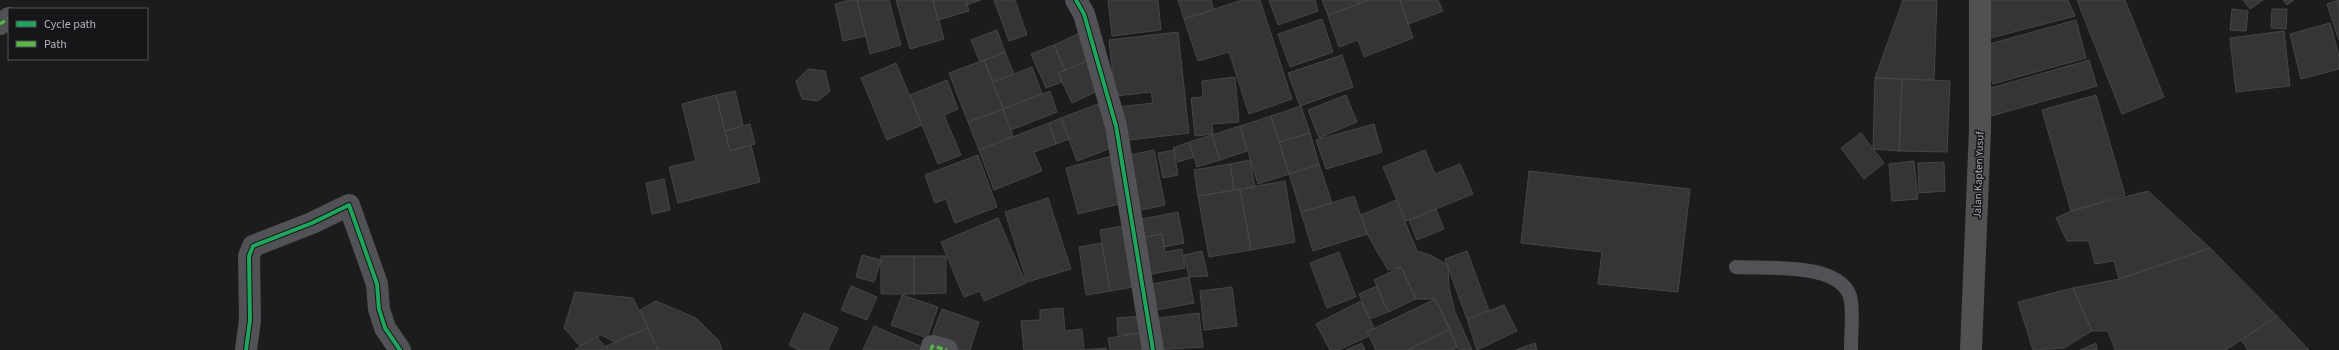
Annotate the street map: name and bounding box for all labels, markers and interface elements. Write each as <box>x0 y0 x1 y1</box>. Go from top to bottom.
legend <box>8 8 148 60</box>
text: Cycle path <box>44 16 96 33</box>
text: Path <box>44 36 67 53</box>
street label: Jalan Kapten Yusuf <box>1969 130 1988 219</box>

